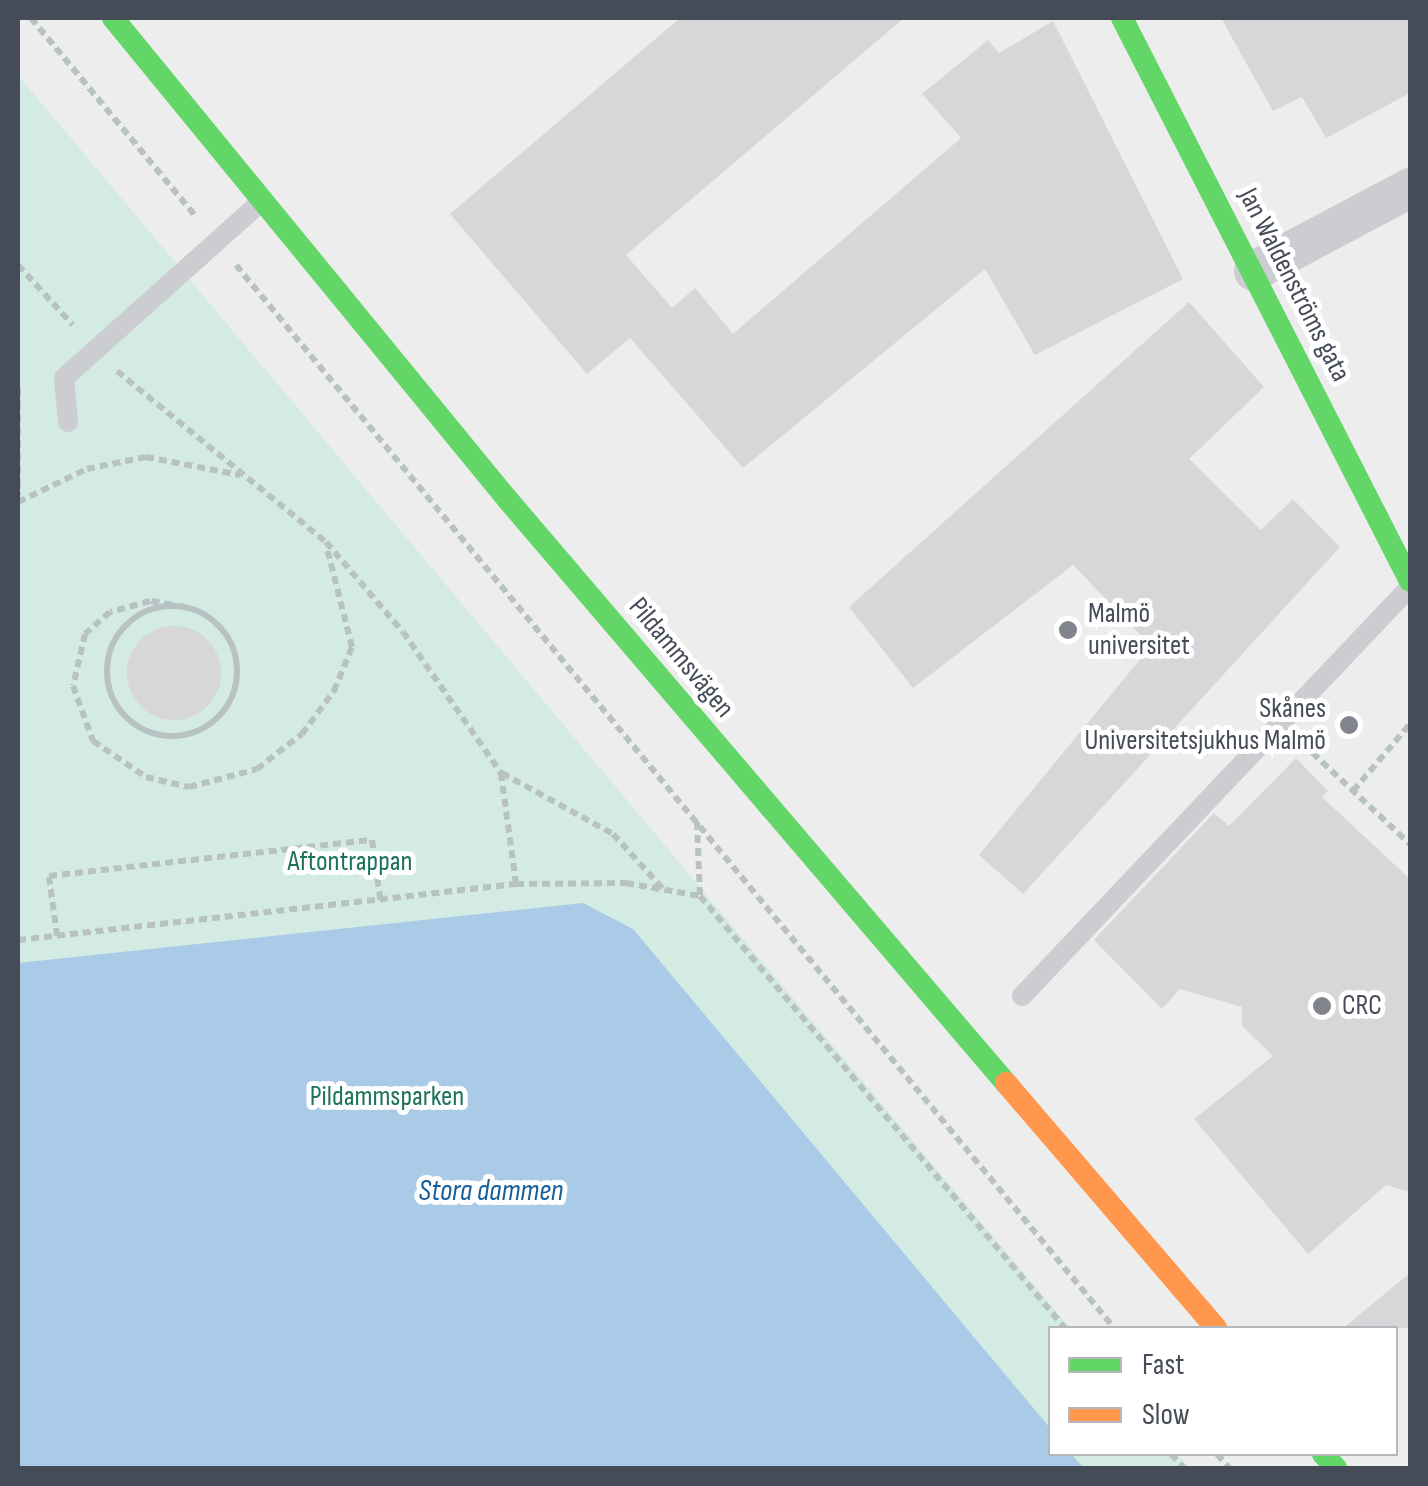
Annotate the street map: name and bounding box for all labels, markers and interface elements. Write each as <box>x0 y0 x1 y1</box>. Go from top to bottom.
street label: Jan Waldenströms gata <box>1231 183 1357 387</box>
street label: Pildammsvägen <box>621 591 741 725</box>
place label: Malmö universitet <box>1088 597 1190 663</box>
marker: Malmö universitet <box>1057 619 1079 641</box>
place label: Skånes Universitetsjukhus Malmö <box>1085 692 1326 758</box>
marker: Skånes Universitetsjukhus Malmö <box>1336 712 1362 738</box>
park label: Aftontrappan <box>287 845 413 879</box>
place label: CRC <box>1342 989 1382 1023</box>
marker: CRC <box>1311 995 1333 1017</box>
park label: Pildammsparken <box>310 1080 464 1114</box>
water label: Stora dammen <box>419 1173 563 1209</box>
legend <box>1048 1326 1398 1456</box>
text: Fast <box>1142 1347 1184 1383</box>
text: Slow <box>1142 1397 1190 1433</box>

